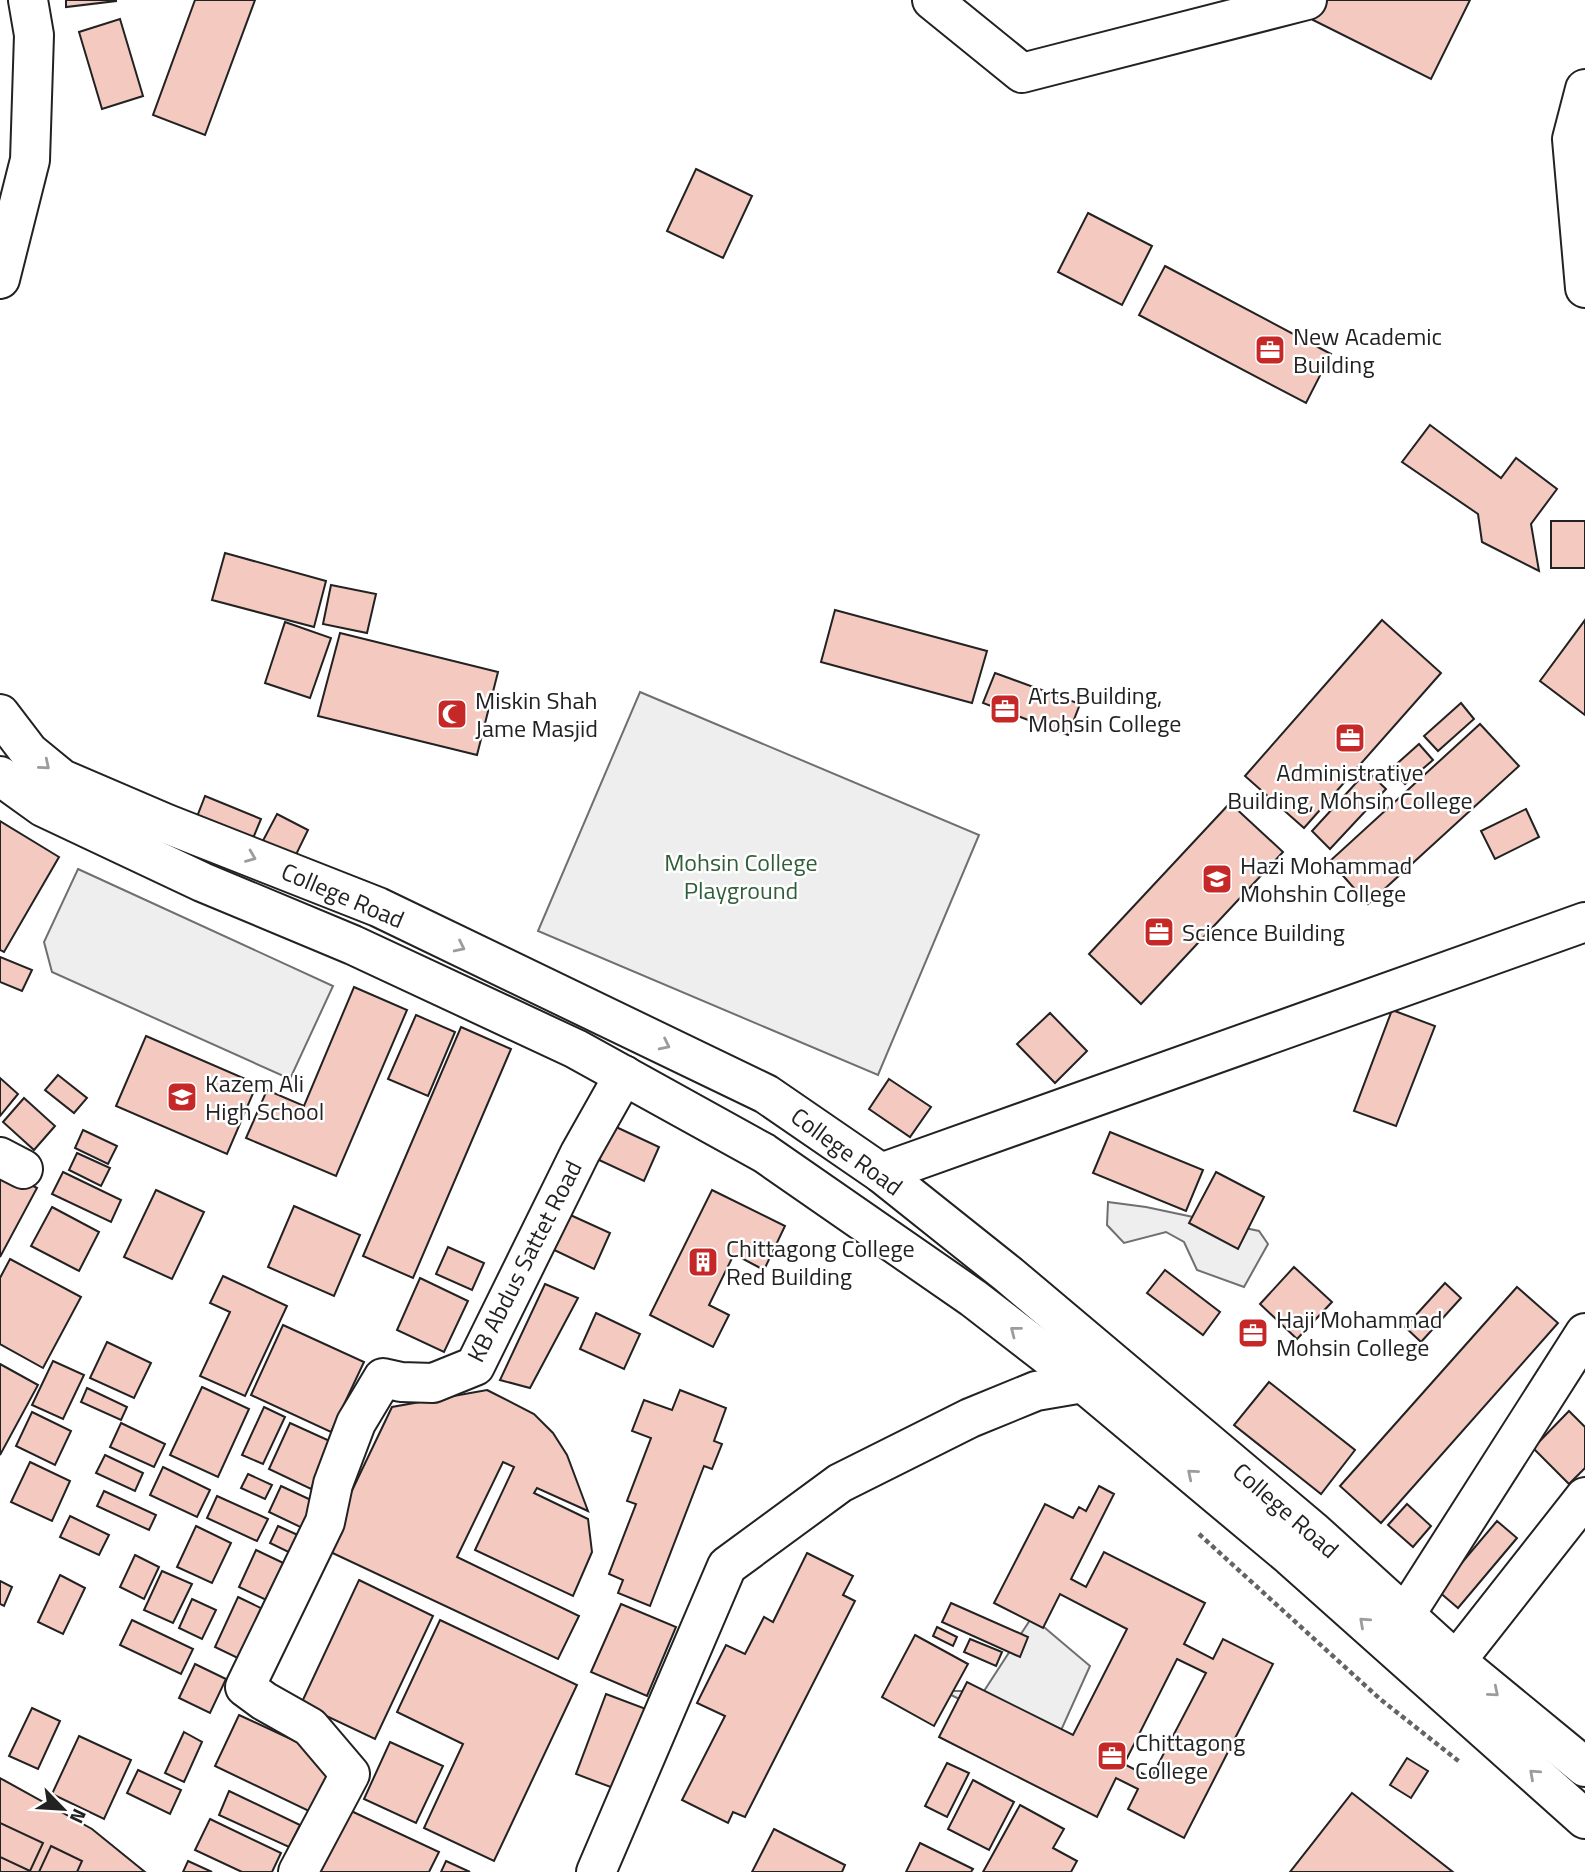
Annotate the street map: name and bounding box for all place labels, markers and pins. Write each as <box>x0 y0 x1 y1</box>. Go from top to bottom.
place label: New Academic Building <box>1293 318 1442 382</box>
office icon: New Academic Building <box>1253 333 1287 367</box>
place label: Arts Building, Mohsin College <box>1028 677 1181 741</box>
place label: Miskin Shah Jame Masjid <box>475 682 598 746</box>
office icon: Arts Building, Mohsin College <box>988 692 1022 726</box>
mosque icon: Miskin Shah Jame Masjid <box>435 697 469 731</box>
office icon: Administrative Building, Mohsin College <box>1333 721 1367 755</box>
place label: Administrative Building, Mohsin College <box>1227 754 1473 818</box>
place label: Hazi Mohammad Mohshin College <box>1240 847 1412 911</box>
school or university icon: Hazi Mohammad Mohshin College <box>1200 862 1234 896</box>
place label: Science Building <box>1182 914 1345 950</box>
office icon: Science Building <box>1142 915 1176 949</box>
place label: Kazem Ali High School <box>205 1065 324 1129</box>
school or university icon: Kazem Ali High School <box>165 1080 199 1114</box>
place label: Chittagong College Red Building <box>726 1230 915 1294</box>
building icon: Chittagong College Red Building <box>686 1245 720 1279</box>
place label: Haji Mohammad Mohsin College <box>1276 1301 1443 1365</box>
office icon: Haji Mohammad Mohsin College <box>1236 1316 1270 1350</box>
place label: Chittagong College <box>1135 1724 1245 1788</box>
office icon: Chittagong College <box>1095 1739 1129 1773</box>

